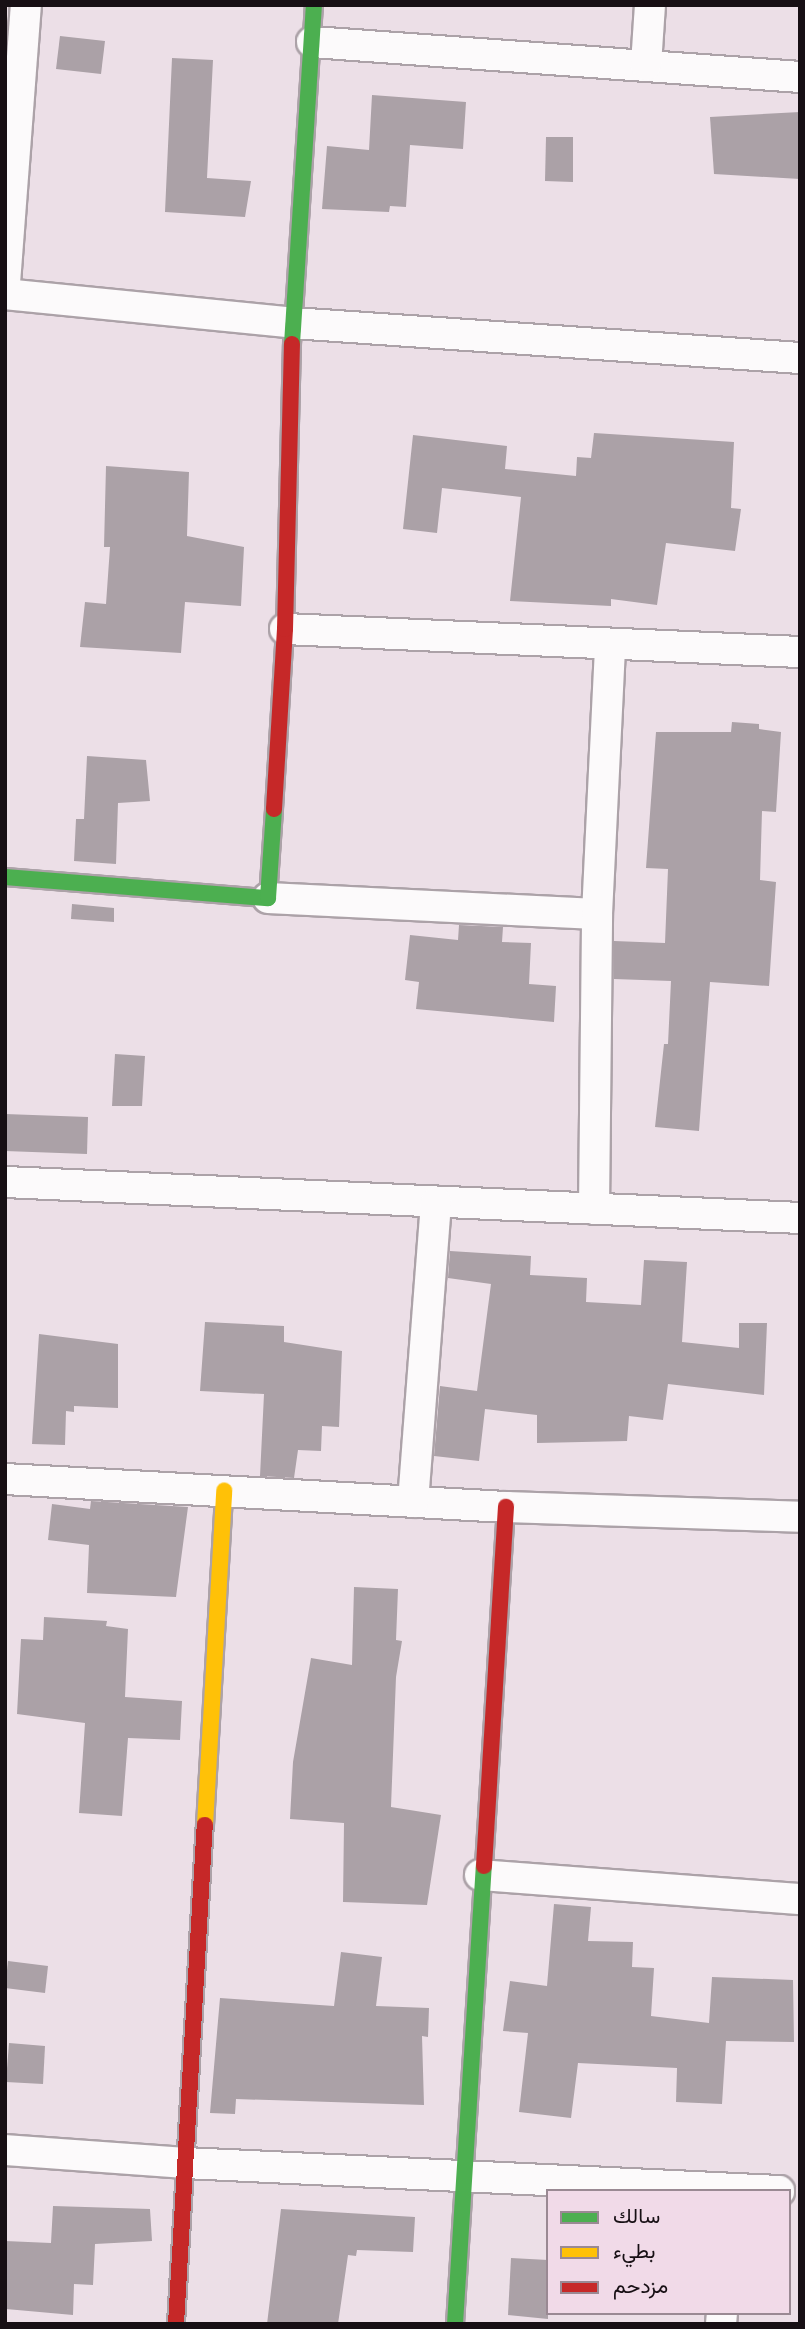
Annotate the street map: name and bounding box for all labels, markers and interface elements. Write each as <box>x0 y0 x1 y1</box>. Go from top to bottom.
legend <box>546 2189 791 2315</box>
text: سالك <box>613 2203 660 2228</box>
text: بطيء <box>613 2238 656 2263</box>
text: مزدحم <box>613 2273 668 2298</box>

